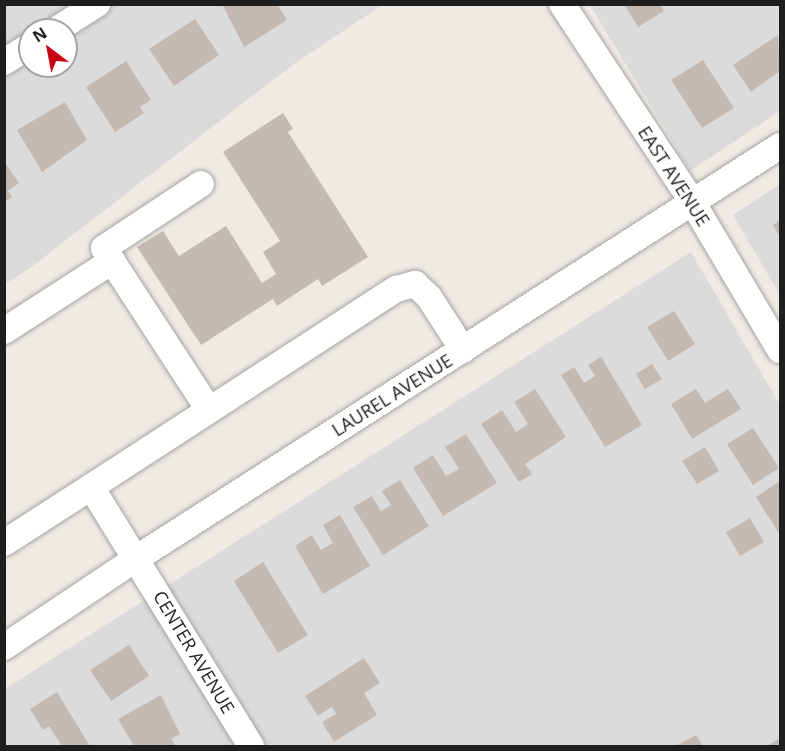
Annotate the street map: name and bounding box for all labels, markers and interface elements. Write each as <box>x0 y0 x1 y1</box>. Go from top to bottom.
north arrow <box>18 18 78 78</box>
text: N <box>28 22 51 47</box>
street label: EAST AVENUE <box>634 122 714 230</box>
street label: LAUREL AVENUE <box>328 349 456 441</box>
street label: CENTER AVENUE <box>149 587 239 717</box>

